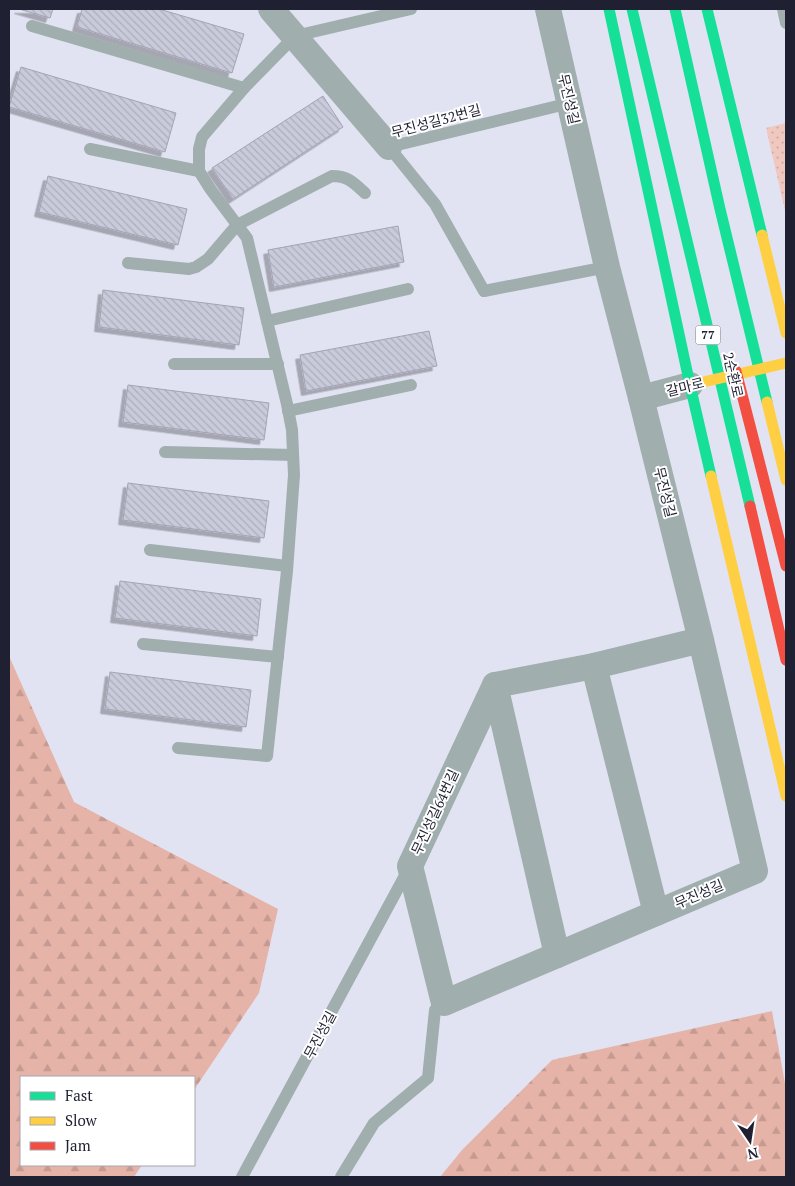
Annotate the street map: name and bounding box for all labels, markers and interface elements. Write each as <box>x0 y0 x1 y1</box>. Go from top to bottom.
street label: 무진성길 <box>554 72 585 126</box>
street label: 무진성길32번길 <box>389 99 483 142</box>
road number: 77 <box>696 326 720 344</box>
street label: 2순환로 <box>719 350 748 400</box>
street label: 갈마로 <box>664 373 706 400</box>
street label: 무진성길 <box>650 465 681 519</box>
street label: 무진성길64번길 <box>406 766 463 858</box>
street label: 무진성길 <box>671 875 726 912</box>
street label: 무진성길 <box>299 1008 340 1062</box>
legend <box>20 1076 195 1166</box>
text: Fast <box>65 1085 93 1105</box>
text: Slow <box>65 1110 98 1130</box>
north arrow <box>725 1116 775 1166</box>
text: Jam <box>65 1135 91 1155</box>
text: N <box>745 1144 760 1165</box>

